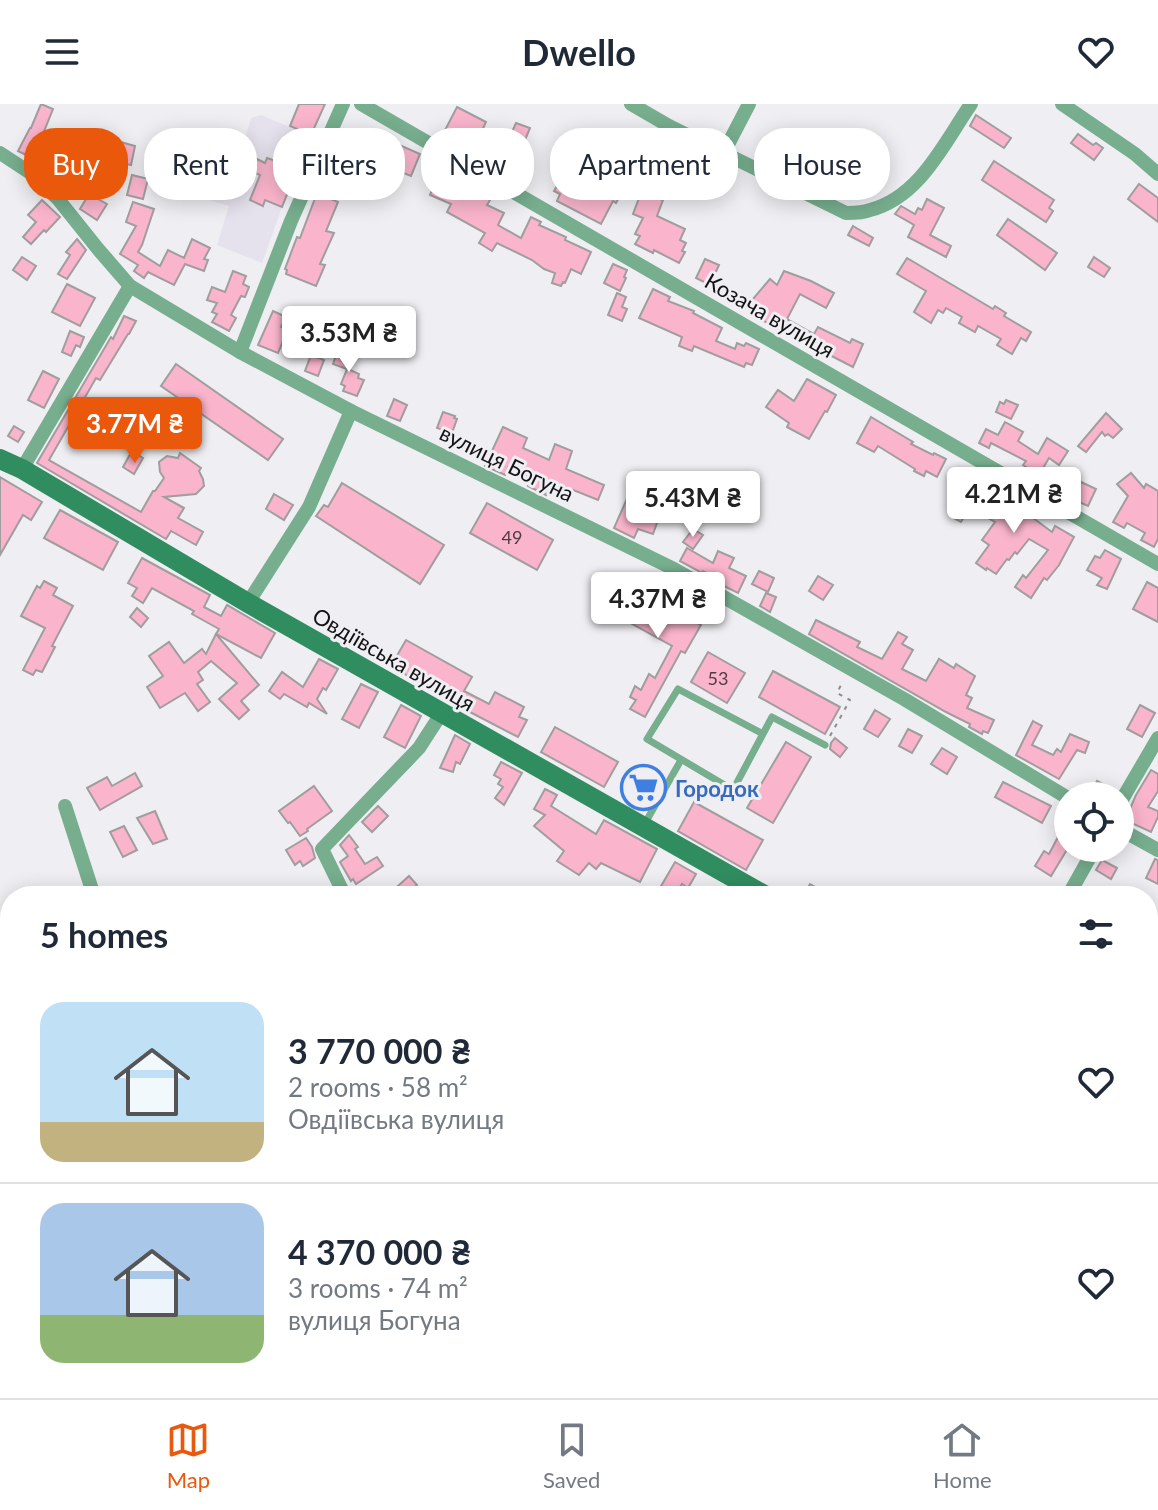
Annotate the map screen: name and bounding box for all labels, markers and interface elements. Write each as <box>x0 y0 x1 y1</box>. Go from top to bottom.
icon: menu <box>40 30 84 74</box>
text: Dwello <box>522 30 636 74</box>
icon: heart <box>1074 30 1118 74</box>
chip: Buy <box>24 128 128 200</box>
chip: Rent <box>144 128 257 200</box>
chip: Filters <box>273 128 405 200</box>
chip: New <box>421 128 534 200</box>
chip: Apartment <box>550 128 738 200</box>
chip: House <box>754 128 890 200</box>
street label: Козача вулиця <box>700 267 840 363</box>
pin: 3.53M ₴ <box>275 306 423 374</box>
text: 3.53M ₴ <box>300 316 398 348</box>
pin: 3.77M ₴ <box>61 397 209 465</box>
text: 3.77M ₴ <box>86 407 184 439</box>
street label: вулиця Богуна <box>435 419 579 507</box>
pin: 4.21M ₴ <box>940 467 1088 535</box>
pin: 5.43M ₴ <box>619 471 767 539</box>
text: 4.21M ₴ <box>965 477 1063 509</box>
text: 5.43M ₴ <box>644 481 742 513</box>
house number: 49 <box>502 526 522 548</box>
pin: 4.37M ₴ <box>584 572 732 640</box>
text: 4.37M ₴ <box>609 582 707 614</box>
street label: Овдіївська вулиця <box>308 602 480 716</box>
house number: 53 <box>708 667 728 689</box>
supermarket icon: Городок <box>620 764 668 812</box>
place label: Городок <box>675 775 759 802</box>
map controls <box>1054 782 1134 862</box>
button: locate <box>1054 782 1134 862</box>
icon: filters <box>1074 912 1118 956</box>
text: 5 homes <box>40 914 168 955</box>
text: 3 770 000 ₴ <box>288 1030 471 1071</box>
icon: home <box>104 1034 200 1130</box>
icon: heart <box>1074 1060 1118 1104</box>
text: 2 rooms · 58 m² <box>288 1071 468 1103</box>
text: Овдіївська вулиця <box>288 1103 504 1135</box>
text: 4 370 000 ₴ <box>288 1231 471 1272</box>
icon: home <box>104 1235 200 1331</box>
icon: heart <box>1074 1261 1118 1305</box>
text: 3 rooms · 74 m² <box>288 1272 468 1304</box>
text: вулиця Богуна <box>288 1304 461 1336</box>
tab: Map <box>166 1418 210 1493</box>
tab: Saved <box>543 1418 600 1493</box>
tab: Home <box>933 1418 992 1493</box>

